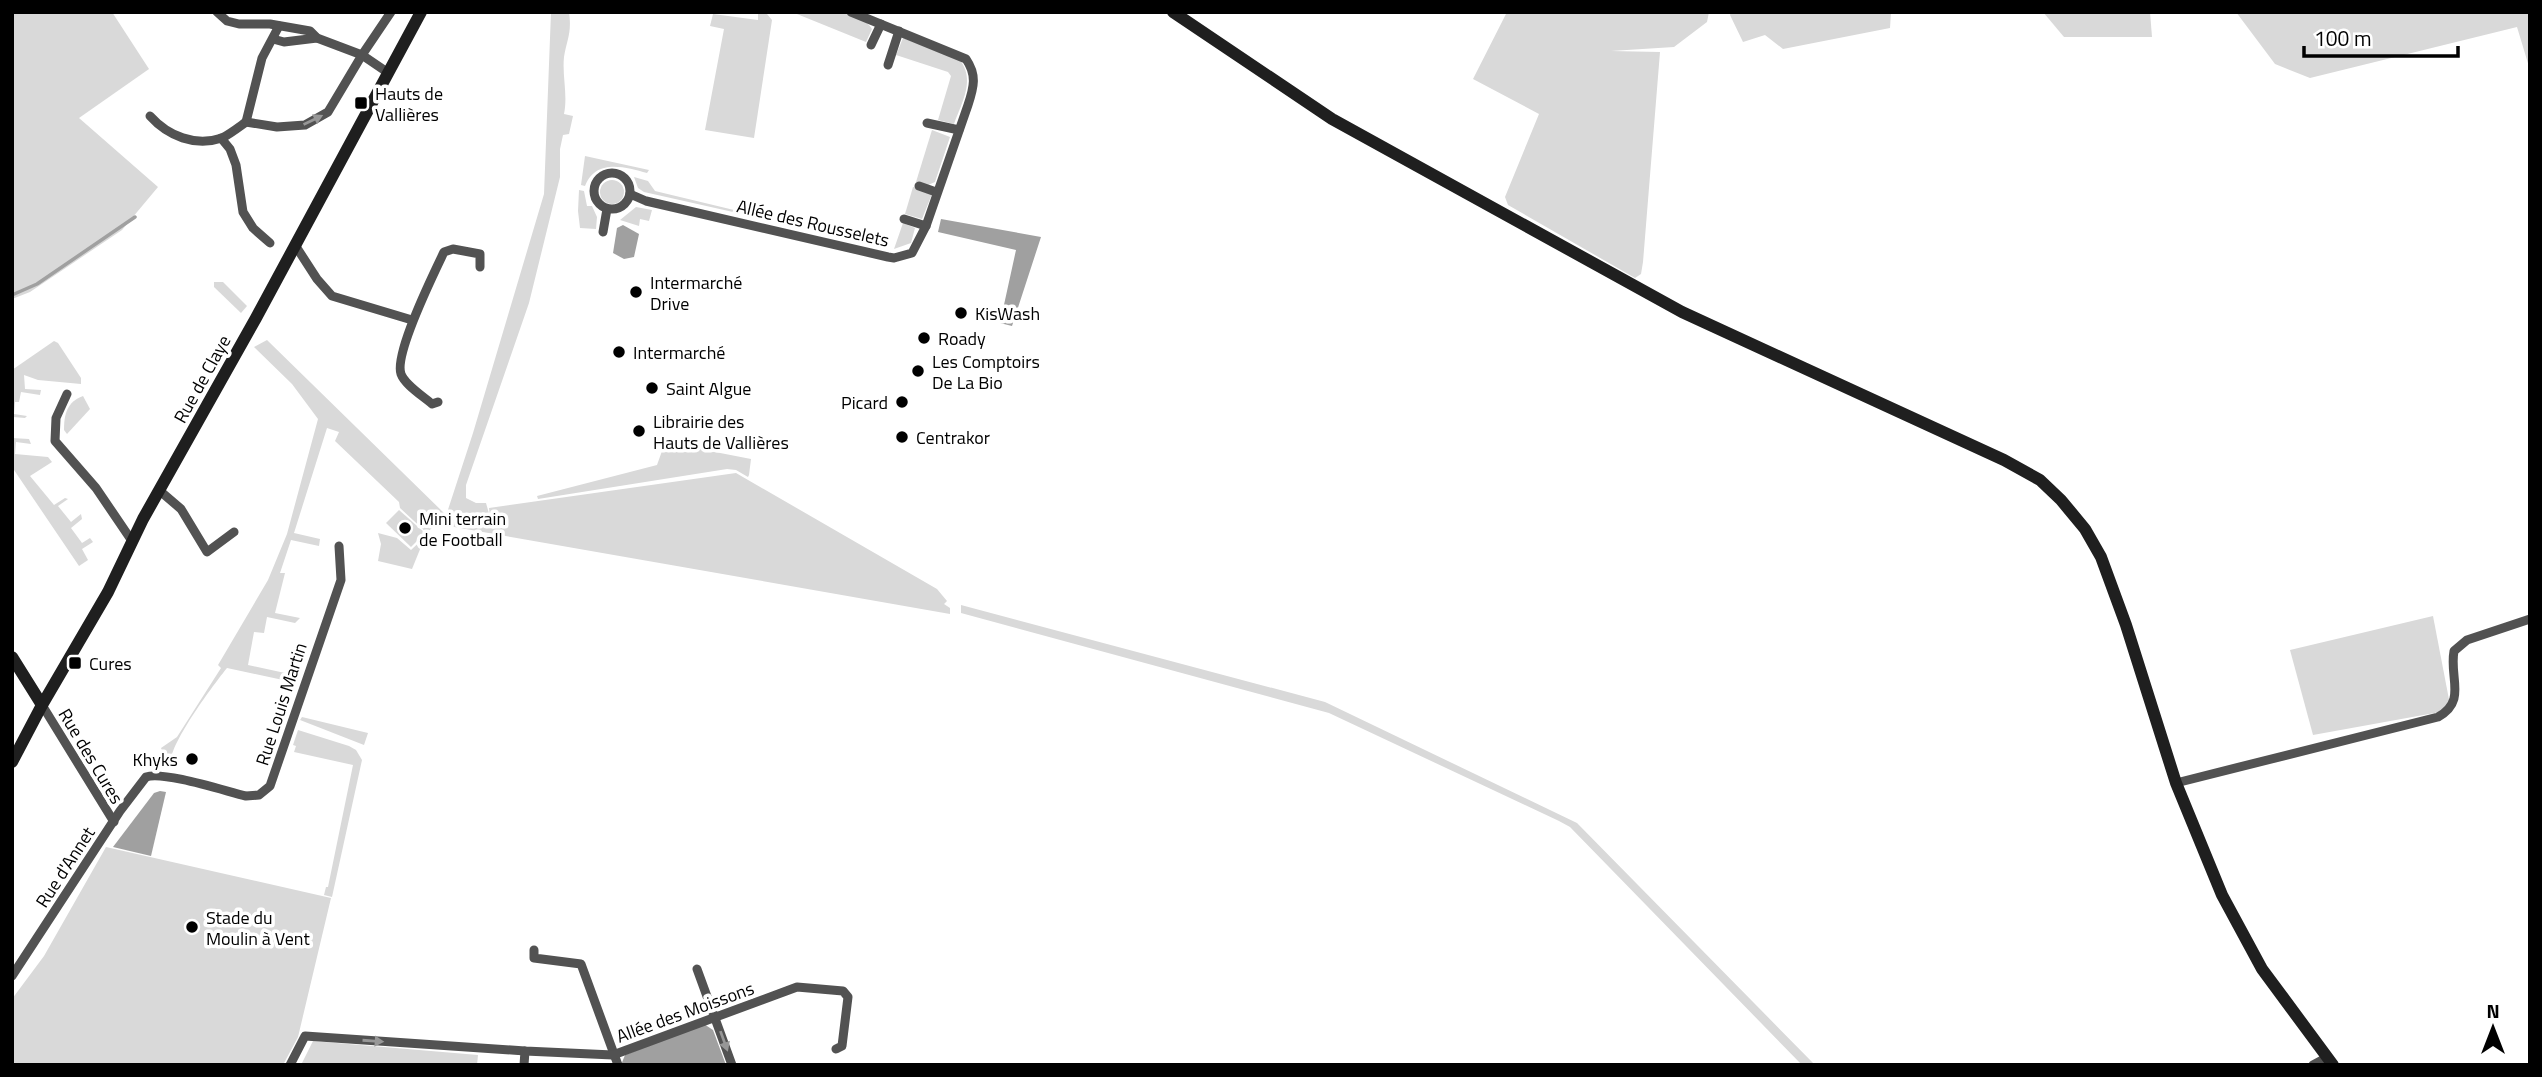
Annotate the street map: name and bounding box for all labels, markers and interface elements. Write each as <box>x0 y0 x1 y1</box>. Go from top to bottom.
scale bar <box>2304 14 2458 58</box>
text: 100 m <box>2314 22 2371 54</box>
place label: Hauts de Vallières <box>375 80 443 128</box>
marker: Hauts de Vallières <box>353 95 369 111</box>
one-way arrow <box>303 114 323 126</box>
street label: Allée des Rousselets <box>734 192 892 254</box>
place label: Intermarché Drive <box>650 269 742 317</box>
marker: Intermarché Drive <box>628 284 644 300</box>
place label: KisWash <box>975 300 1040 327</box>
marker: KisWash <box>953 305 969 321</box>
place label: Roady <box>938 325 986 352</box>
street label: Rue de Claye <box>167 330 237 428</box>
marker: Roady <box>916 330 932 346</box>
place label: Intermarché <box>633 339 725 366</box>
marker: Intermarché <box>611 344 627 360</box>
place label: Les Comptoirs De La Bio <box>932 348 1040 396</box>
marker: Les Comptoirs De La Bio <box>910 363 926 379</box>
place label: Saint Algue <box>666 375 751 402</box>
marker: Saint Algue <box>644 380 660 396</box>
place label: Picard <box>841 389 888 416</box>
marker: Picard <box>894 394 910 410</box>
place label: Librairie des Hauts de Vallières <box>653 408 789 456</box>
marker: Librairie des Hauts de Vallières <box>631 423 647 439</box>
place label: Centrakor <box>916 424 990 451</box>
marker: Centrakor <box>894 429 910 445</box>
place label: Mini terrain de Football <box>419 505 506 553</box>
marker: Mini terrain de Football <box>397 520 413 536</box>
street label: Rue Louis Martin <box>248 639 314 769</box>
place label: Cures <box>89 650 132 677</box>
marker: Cures <box>67 655 83 671</box>
street label: Rue des Cures <box>52 703 130 809</box>
place label: Khyks <box>133 746 178 773</box>
marker: Khyks <box>184 751 200 767</box>
street label: Rue d'Annet <box>29 821 102 913</box>
place label: Stade du Moulin à Vent <box>206 904 310 952</box>
marker: Stade du Moulin à Vent <box>184 919 200 935</box>
street label: Allée des Moissons <box>612 975 758 1049</box>
north arrow <box>2458 993 2528 1063</box>
text: N <box>2486 996 2500 1025</box>
one-way arrow <box>719 1031 730 1052</box>
one-way arrow <box>362 1036 384 1047</box>

